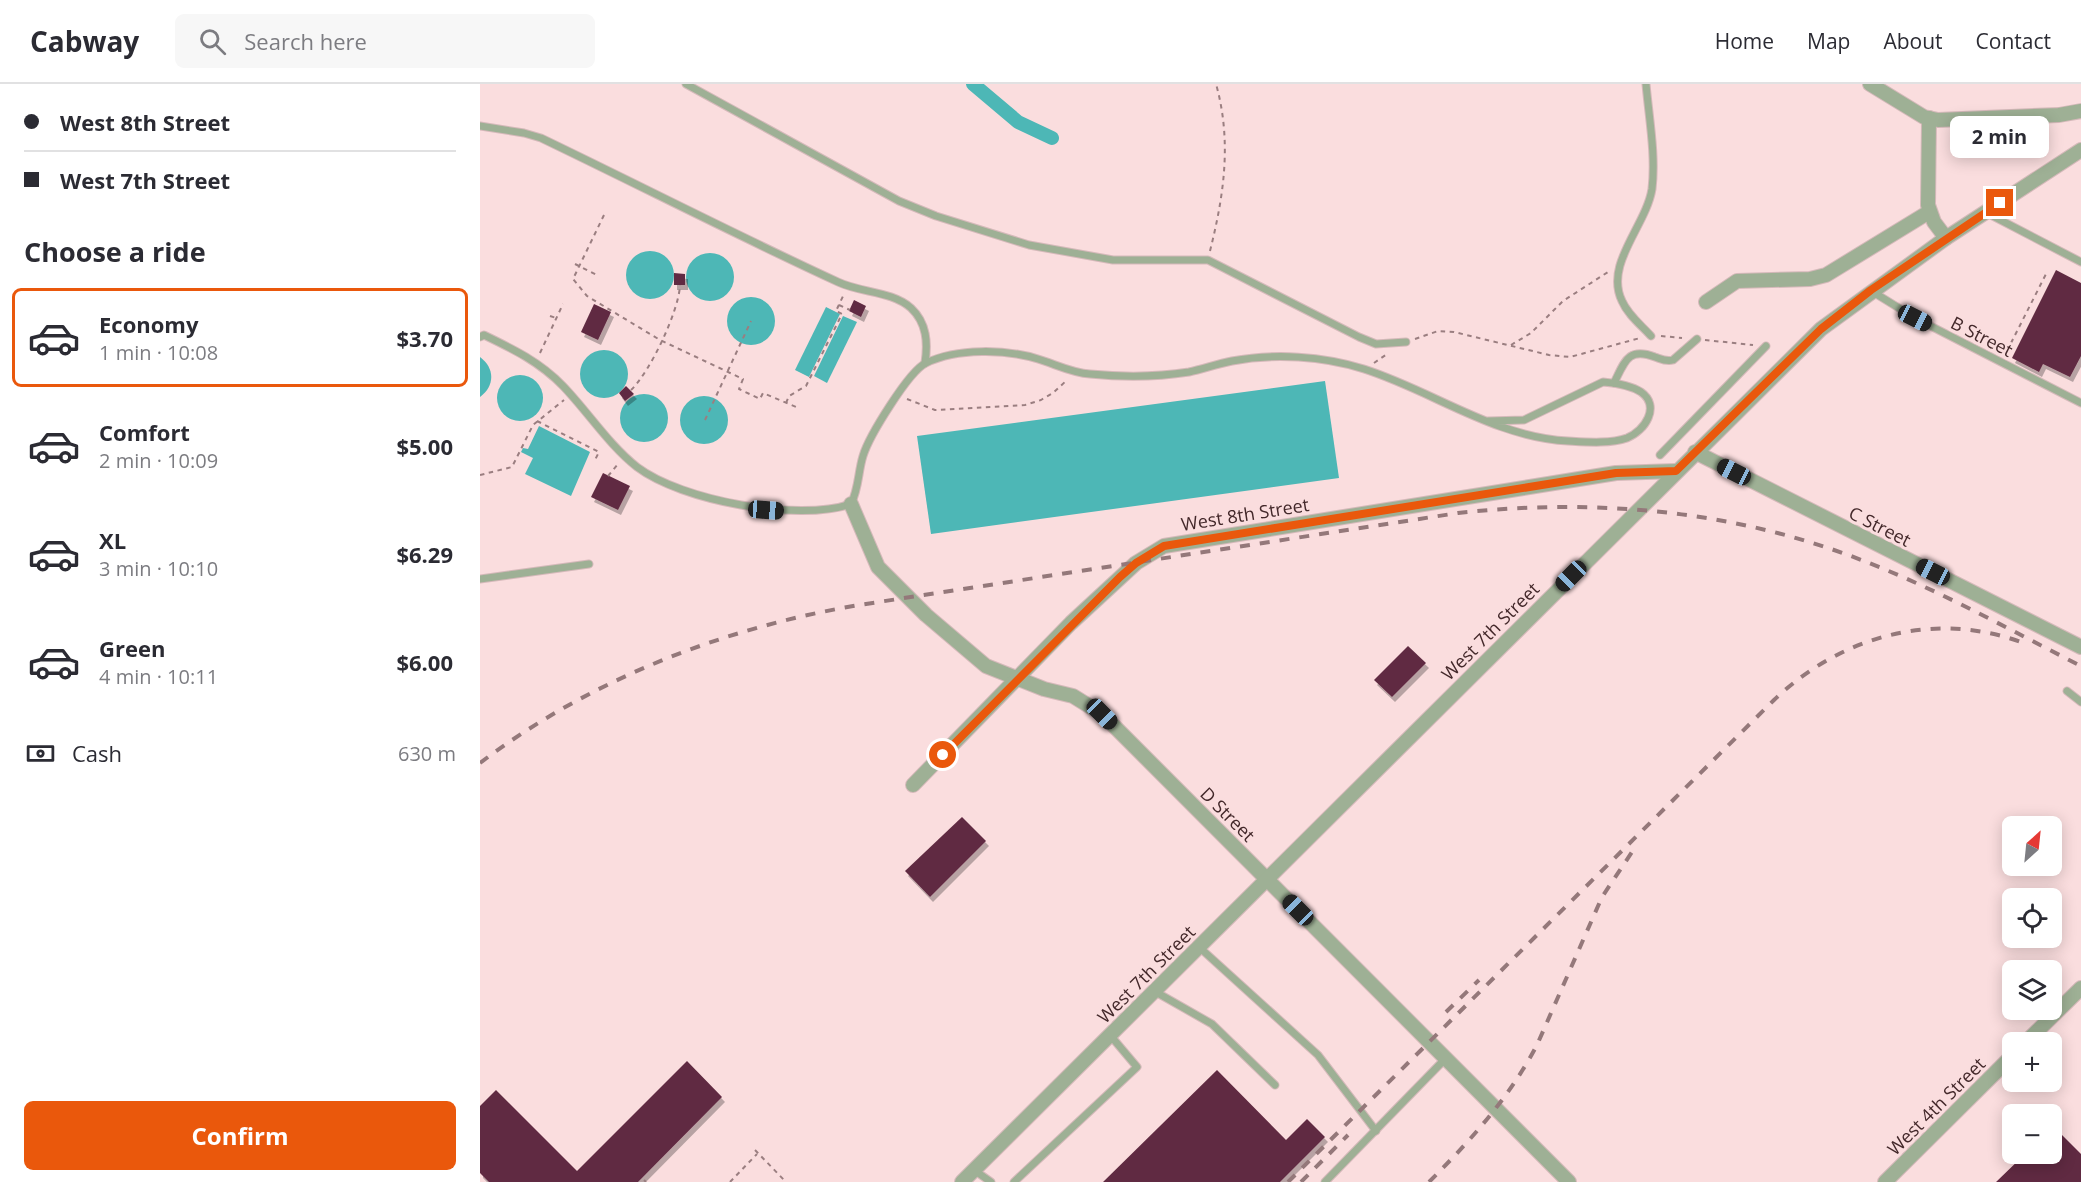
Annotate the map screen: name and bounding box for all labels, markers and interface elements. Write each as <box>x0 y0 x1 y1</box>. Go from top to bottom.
search box <box>175 14 595 68</box>
text: Cabway <box>30 22 139 60</box>
icon: search <box>196 25 229 58</box>
text: Search here <box>244 26 367 56</box>
text: Home <box>1715 27 1774 55</box>
text: Map <box>1807 27 1850 55</box>
text: About <box>1883 27 1943 55</box>
text: Contact <box>1976 27 2051 55</box>
text: West 8th Street <box>60 107 230 137</box>
callout: 2 min <box>1950 116 2050 158</box>
text: 2 min <box>1972 123 2027 150</box>
text: West 7th Street <box>60 165 230 195</box>
route end <box>1986 189 2013 216</box>
text: Choose a ride <box>24 233 206 270</box>
car <box>1895 302 1935 334</box>
text: Economy <box>99 309 198 339</box>
street label: B Street <box>1947 310 2017 362</box>
icon: car <box>27 311 81 365</box>
text: $3.70 <box>396 323 453 353</box>
text: 1 min · 10:08 <box>99 339 218 366</box>
text: Comfort <box>99 417 190 447</box>
icon: car <box>27 419 81 473</box>
text: $5.00 <box>396 431 453 461</box>
text: 2 min · 10:09 <box>99 447 218 474</box>
car <box>1714 456 1754 488</box>
street label: West 8th Street <box>1179 492 1311 536</box>
car <box>747 500 785 520</box>
street label: C Street <box>1845 500 1915 552</box>
text: XL <box>99 525 126 555</box>
icon: car <box>27 527 81 581</box>
text: $6.29 <box>396 539 453 569</box>
text: 3 min · 10:10 <box>99 555 218 582</box>
car <box>1913 556 1953 588</box>
car <box>1552 557 1590 595</box>
street label: West 7th Street <box>1436 577 1544 685</box>
text: Green <box>99 633 165 663</box>
icon: car <box>27 635 81 689</box>
text: $6.00 <box>396 647 453 677</box>
text: 4 min · 10:11 <box>99 663 218 690</box>
car <box>1083 695 1121 733</box>
icon: cash <box>24 737 57 770</box>
text: Cash <box>72 738 122 768</box>
text: 630 m <box>398 740 456 767</box>
route start <box>929 741 956 768</box>
street label: D Street <box>1195 781 1261 847</box>
north arrow <box>2002 816 2062 876</box>
map controls <box>2002 816 2062 1164</box>
button: locate <box>2002 888 2062 948</box>
car <box>1279 891 1317 929</box>
street label: West 7th Street <box>1092 920 1200 1028</box>
button: layers <box>2002 960 2062 1020</box>
button: + <box>2002 1032 2062 1092</box>
street label: West 4th Street <box>1882 1052 1990 1160</box>
button: Confirm <box>24 1101 456 1170</box>
button: − <box>2002 1104 2062 1164</box>

